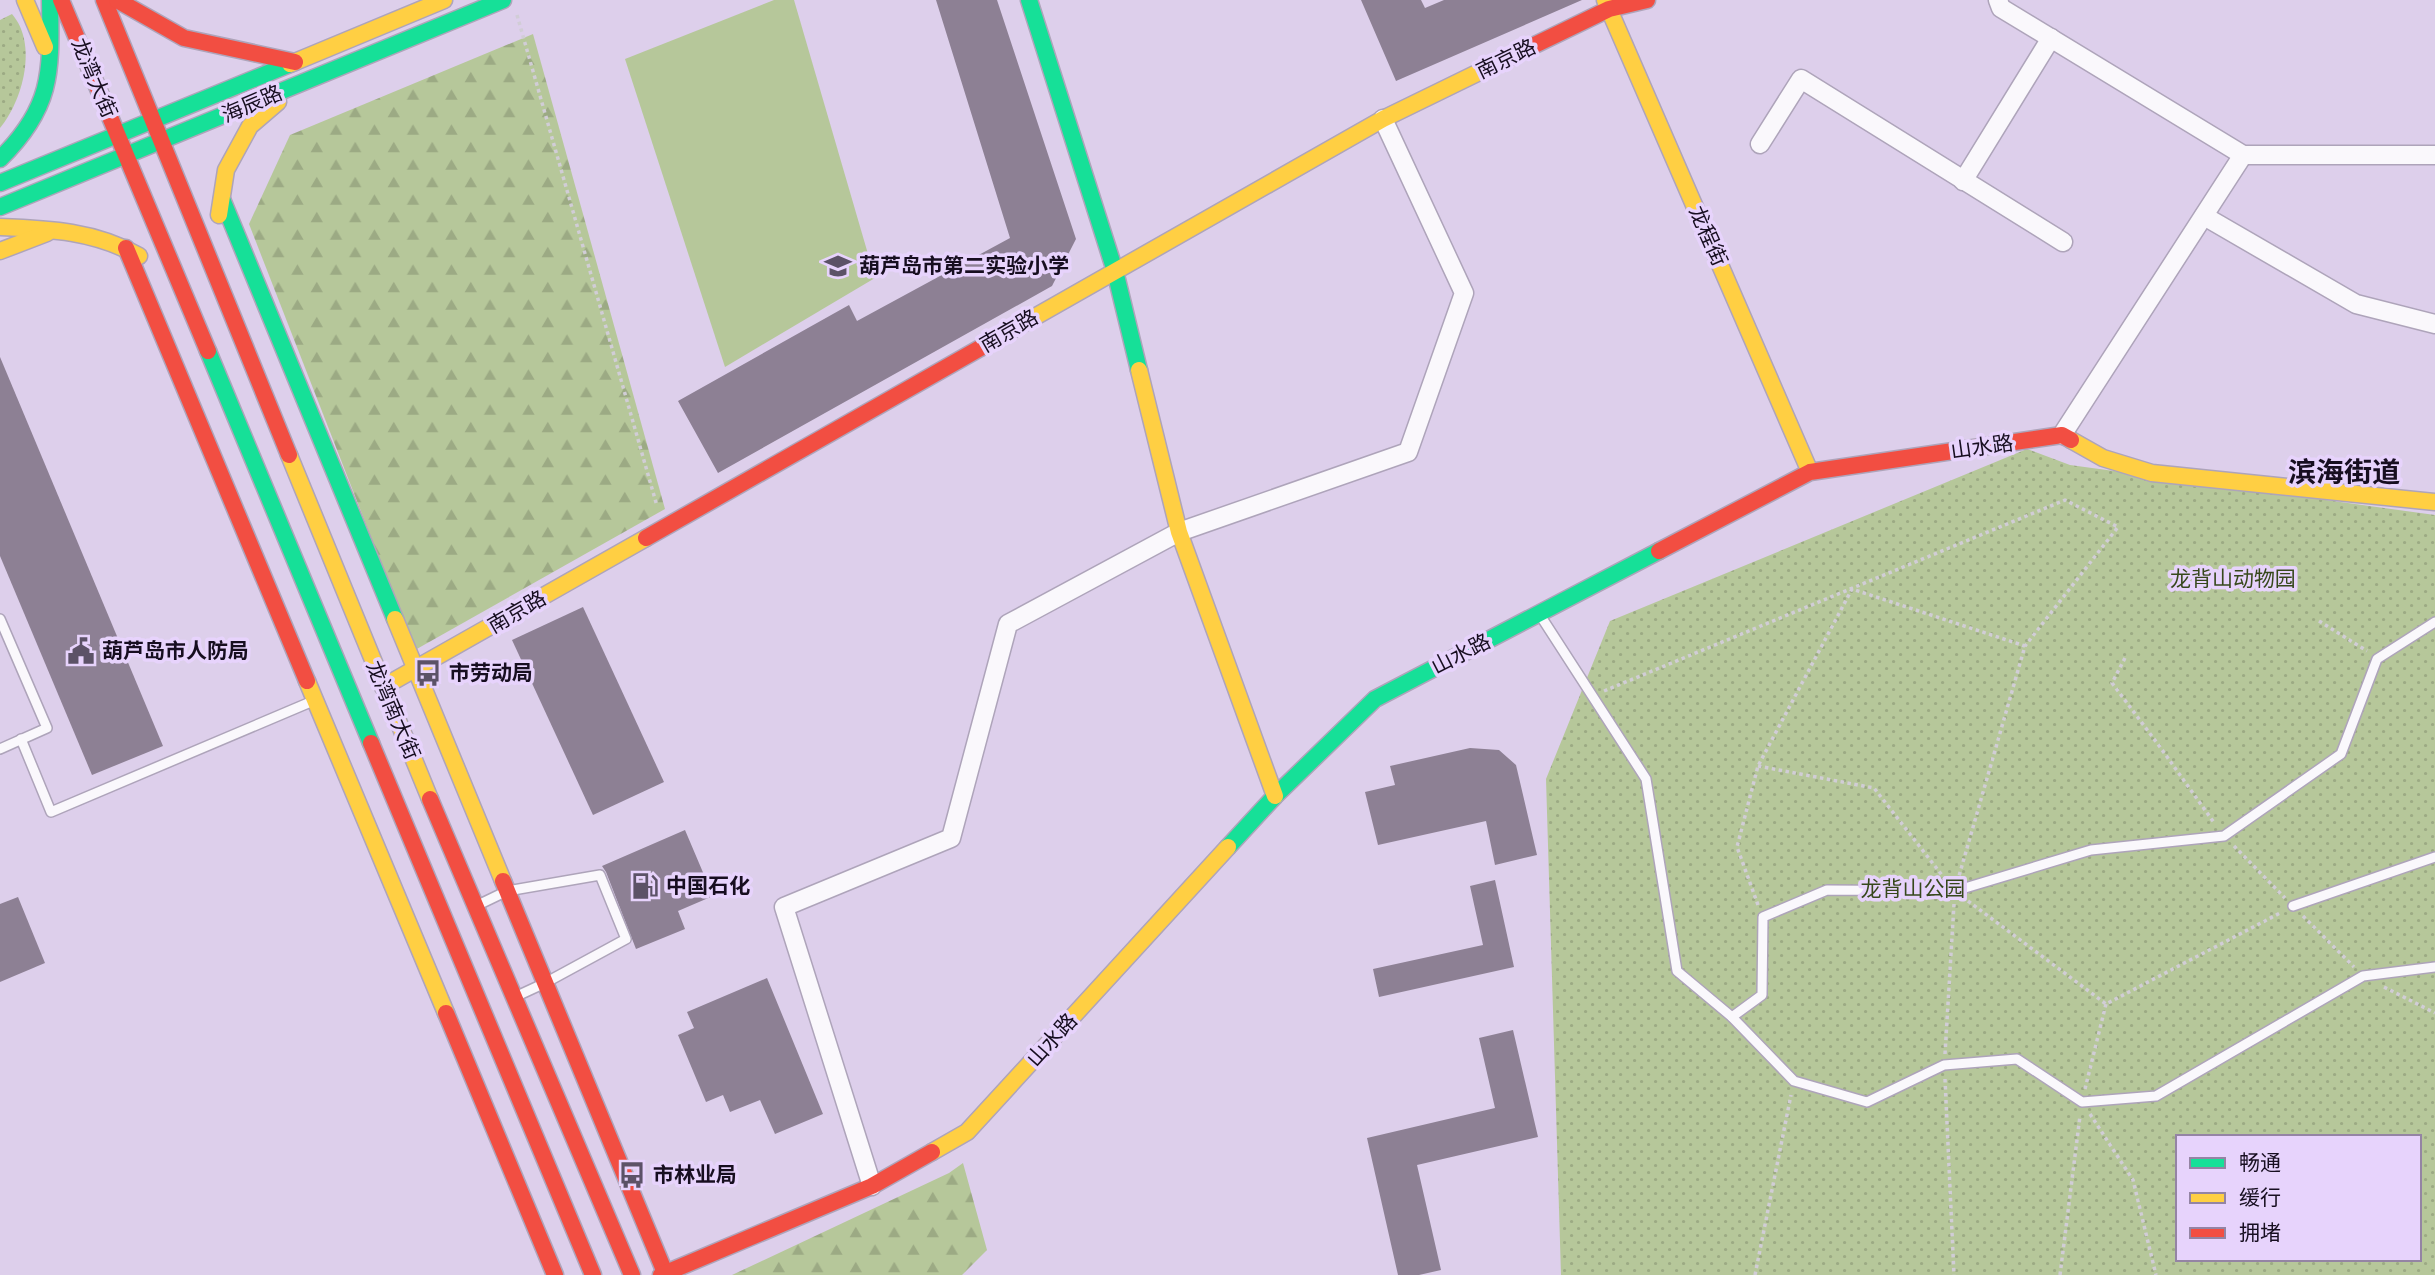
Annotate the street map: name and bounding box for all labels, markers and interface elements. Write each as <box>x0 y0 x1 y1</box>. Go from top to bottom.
street label: 南京路 <box>1472 33 1539 83</box>
street label: 龙湾大街 <box>67 34 123 121</box>
street label: 海辰路 <box>218 79 285 126</box>
street label: 龙程街 <box>1685 202 1734 269</box>
school or university icon: 葫芦岛市第二实验小学 <box>823 251 853 281</box>
place label: 葫芦岛市第二实验小学 <box>859 252 1069 277</box>
street label: 南京路 <box>975 303 1042 356</box>
street label: 山水路 <box>1949 429 2015 462</box>
district label: 滨海街道 <box>2288 454 2400 488</box>
park label: 龙背山动物园 <box>2170 565 2296 590</box>
street label: 南京路 <box>483 584 550 637</box>
street label: 山水路 <box>1427 627 1494 678</box>
public building icon: 葫芦岛市人防局 <box>66 636 96 666</box>
place label: 葫芦岛市人防局 <box>102 637 249 662</box>
street label: 龙湾南大街 <box>362 656 426 763</box>
bus stop icon: 市劳动局 <box>413 658 443 688</box>
place label: 市劳动局 <box>449 659 533 684</box>
fuel station icon: 中国石化 <box>630 871 660 901</box>
place label: 中国石化 <box>666 872 750 897</box>
park label: 龙背山公园 <box>1861 875 1966 900</box>
street label: 山水路 <box>1021 1007 1081 1071</box>
legend <box>2176 1135 2421 1261</box>
text: 畅通 <box>2239 1149 2281 1174</box>
bus stop icon: 市林业局 <box>617 1160 647 1190</box>
place label: 市林业局 <box>653 1161 737 1186</box>
text: 缓行 <box>2239 1184 2281 1209</box>
text: 拥堵 <box>2239 1219 2281 1244</box>

